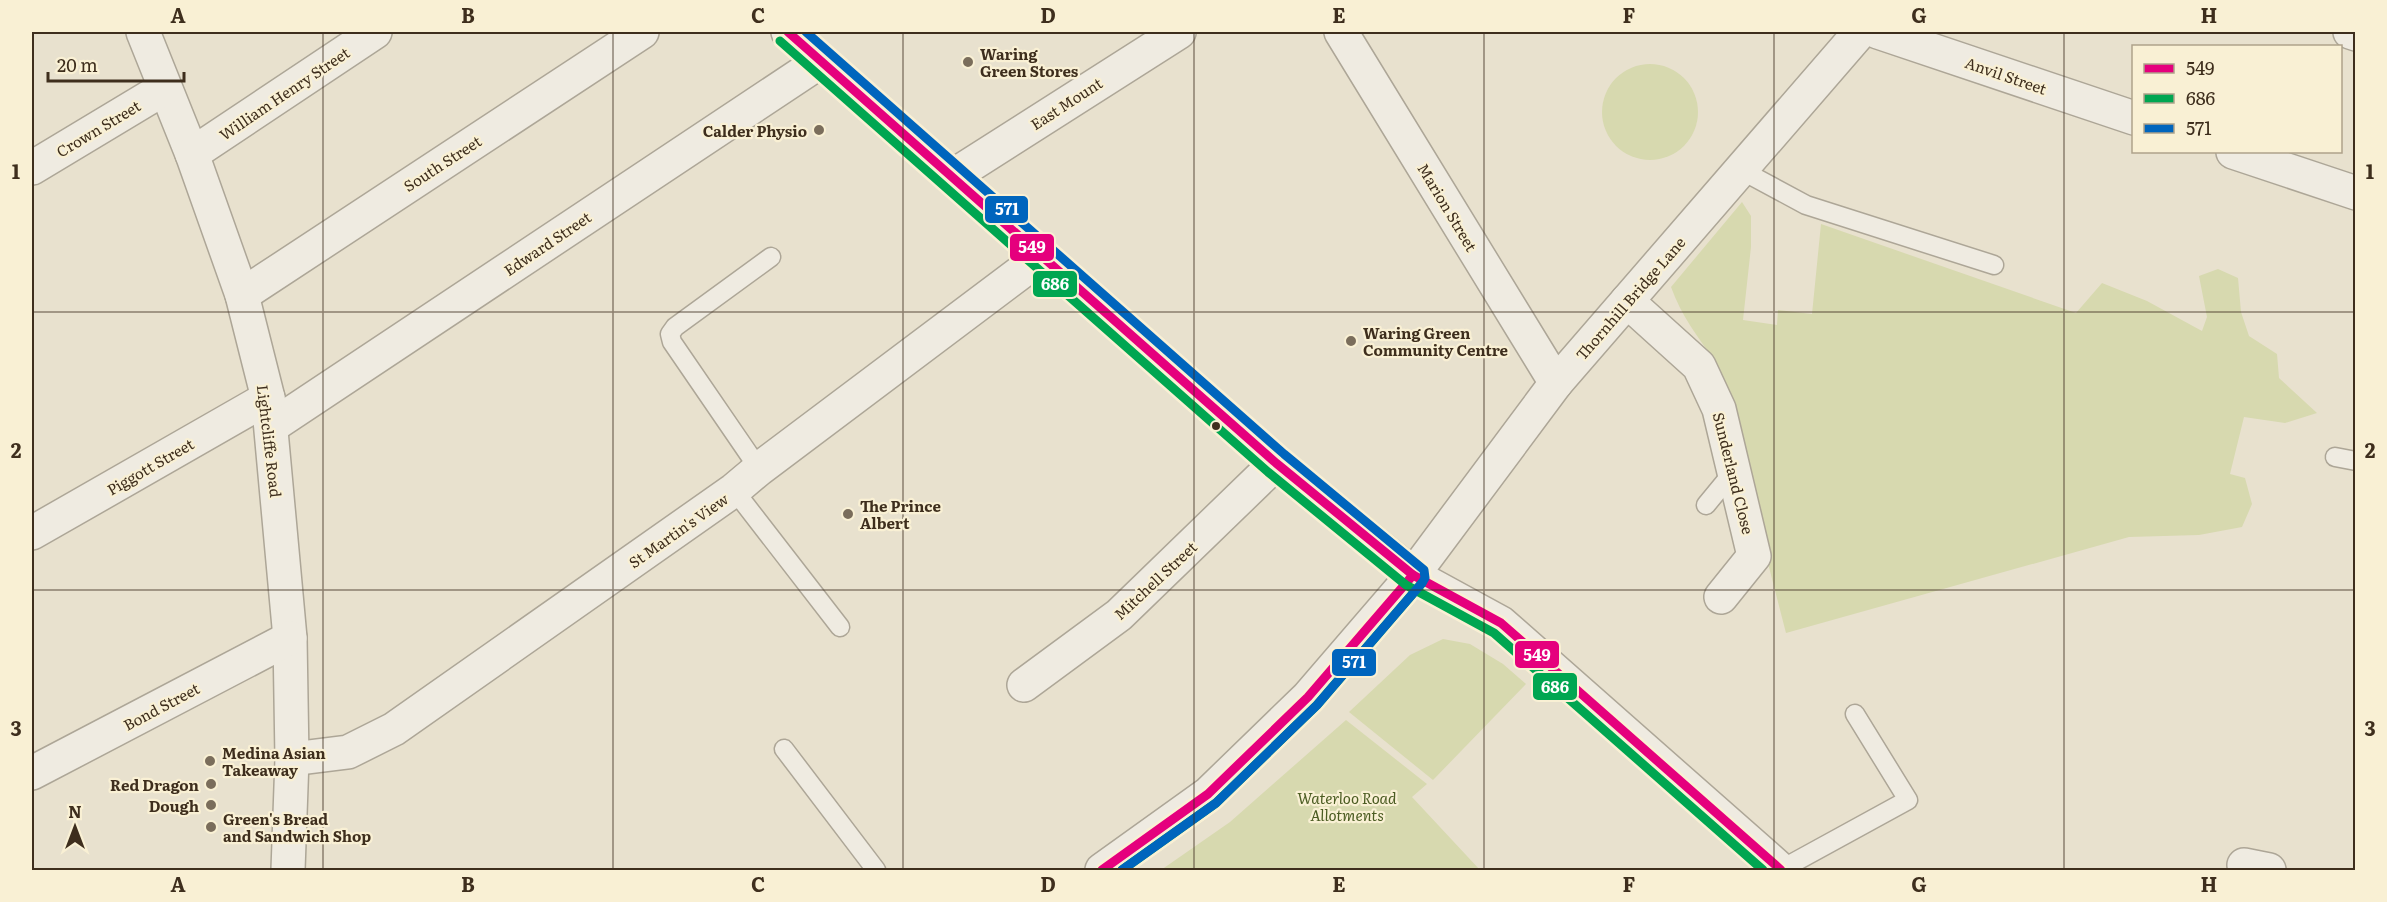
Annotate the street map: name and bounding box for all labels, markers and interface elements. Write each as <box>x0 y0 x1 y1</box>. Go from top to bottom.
text: A <box>170 0 186 29</box>
text: B <box>461 0 475 29</box>
text: C <box>751 0 765 29</box>
text: D <box>1040 0 1056 29</box>
text: E <box>1332 0 1346 29</box>
text: F <box>1623 0 1636 29</box>
text: G <box>1911 0 1927 29</box>
text: H <box>2201 0 2217 29</box>
street label: William Henry Street <box>214 41 354 145</box>
place label: Waring Green Stores <box>980 42 1079 82</box>
scale bar <box>48 45 184 83</box>
legend <box>2132 45 2342 153</box>
street label: Anvil Street <box>1962 50 2050 100</box>
text: 20 m <box>57 51 98 78</box>
text: 549 <box>2186 54 2214 81</box>
marker: Waring Green Stores <box>961 55 975 69</box>
street label: East Mount <box>1025 71 1107 135</box>
text: 686 <box>2186 84 2216 111</box>
street label: Crown Street <box>51 94 145 162</box>
text: 571 <box>2186 114 2212 141</box>
place label: Calder Physio <box>703 119 807 142</box>
marker: Calder Physio <box>812 123 826 137</box>
street label: South Street <box>399 129 485 197</box>
text: 1 <box>12 155 20 185</box>
text: 1 <box>2366 155 2374 185</box>
street label: Marion Street <box>1413 159 1483 255</box>
line badge: 571 <box>984 195 1029 224</box>
text: 571 <box>995 196 1019 220</box>
street label: Edward Street <box>499 205 595 281</box>
street label: Thornhill Bridge Lane <box>1570 231 1690 365</box>
line badge: 549 <box>1009 233 1055 262</box>
text: 549 <box>1018 234 1046 258</box>
line badge: 686 <box>1032 270 1078 298</box>
text: 686 <box>1041 271 1069 295</box>
place label: Waring Green Community Centre <box>1363 321 1509 361</box>
marker: Waring Green Community Centre <box>1344 334 1358 348</box>
street label: Lightcliffe Road <box>252 383 288 499</box>
street label: Sunderland Close <box>1708 410 1760 537</box>
unlabelled marker <box>1210 420 1222 432</box>
street label: Piggott Street <box>102 432 198 500</box>
text: 2 <box>11 434 22 464</box>
text: 2 <box>2365 434 2376 464</box>
street label: St Martin's View <box>623 487 733 573</box>
place label: The Prince Albert <box>860 494 941 534</box>
marker: The Prince Albert <box>841 507 855 521</box>
street label: Mitchell Street <box>1108 535 1202 625</box>
line badge: 549 <box>1514 640 1560 669</box>
text: 549 <box>1523 642 1551 666</box>
line badge: 571 <box>1331 648 1377 677</box>
text: 571 <box>1342 649 1366 673</box>
line badge: 686 <box>1532 672 1578 701</box>
text: 686 <box>1541 674 1569 698</box>
street label: Bond Street <box>119 676 203 736</box>
text: 3 <box>10 712 22 742</box>
text: 3 <box>2364 712 2376 742</box>
place label: Medina Asian Takeaway <box>222 741 326 781</box>
marker: Medina Asian Takeaway <box>203 754 217 768</box>
place label: Red Dragon <box>110 773 200 796</box>
marker: Red Dragon <box>204 777 218 791</box>
park label: Waterloo Road Allotments <box>1297 786 1397 826</box>
place label: Dough <box>149 794 199 817</box>
north arrow <box>45 797 105 857</box>
marker: Dough <box>204 798 218 812</box>
text: N <box>68 799 82 823</box>
place label: Green's Bread and Sandwich Shop <box>223 807 371 847</box>
marker: Green's Bread and Sandwich Shop <box>204 820 218 834</box>
text: A <box>170 868 186 898</box>
text: B <box>461 868 475 898</box>
text: C <box>751 868 765 898</box>
text: D <box>1040 868 1056 898</box>
text: E <box>1332 868 1346 898</box>
text: F <box>1623 868 1636 898</box>
text: G <box>1911 868 1927 898</box>
text: H <box>2201 868 2217 898</box>

